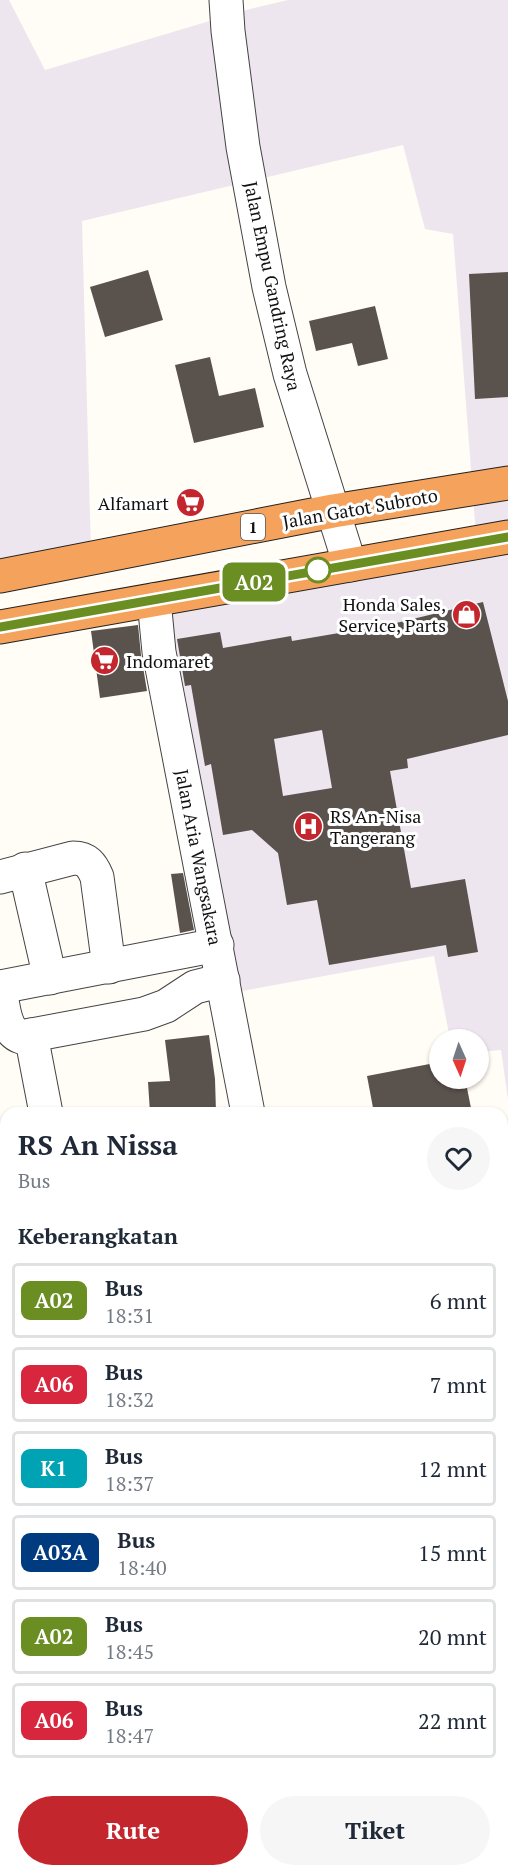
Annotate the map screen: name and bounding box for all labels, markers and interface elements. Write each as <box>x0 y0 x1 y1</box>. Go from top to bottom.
street label: Jalan Empu Gandring Raya <box>239 179 307 393</box>
street label: Jalan Gatot Subroto <box>281 483 439 533</box>
supermarket icon: Alfamart <box>174 487 206 519</box>
place label: Alfamart <box>98 491 169 515</box>
road number: 1 <box>241 514 265 540</box>
unlabelled marker <box>305 557 331 583</box>
line badge: A02 <box>220 562 288 602</box>
text: A02 <box>234 568 274 596</box>
place label: Honda Sales, Service, Parts <box>338 592 446 637</box>
shop icon: Honda Sales, Service, Parts <box>451 598 483 630</box>
supermarket icon: Indomaret <box>89 645 121 677</box>
place label: Indomaret <box>126 649 211 673</box>
street label: Jalan Aria Wangsakara <box>170 767 228 947</box>
place label: RS An-Nisa Tangerang <box>330 804 421 849</box>
hospital icon: RS An-Nisa Tangerang <box>293 810 325 842</box>
north arrow <box>429 1029 489 1089</box>
map controls <box>429 1029 489 1089</box>
text: RS An Nissa <box>18 1126 178 1163</box>
button: heart <box>427 1127 490 1190</box>
text: Bus <box>18 1167 50 1194</box>
text: Keberangkatan <box>18 1221 178 1250</box>
text: Bus <box>105 1273 143 1302</box>
text: A02 <box>34 1286 74 1314</box>
text: 6 mnt <box>430 1286 487 1315</box>
text: 18:31 <box>105 1302 154 1329</box>
text: Bus <box>105 1357 143 1386</box>
text: A06 <box>34 1370 74 1398</box>
text: 7 mnt <box>430 1370 487 1399</box>
text: 18:32 <box>105 1386 154 1413</box>
text: Bus <box>105 1441 143 1470</box>
text: K1 <box>41 1454 67 1482</box>
text: 12 mnt <box>418 1454 487 1483</box>
text: 18:37 <box>105 1470 154 1497</box>
text: Bus <box>117 1525 155 1554</box>
text: A03A <box>33 1538 87 1566</box>
text: 15 mnt <box>418 1538 487 1567</box>
text: 18:40 <box>117 1554 167 1581</box>
text: Bus <box>105 1609 143 1638</box>
text: A02 <box>34 1622 74 1650</box>
text: 20 mnt <box>418 1622 487 1651</box>
text: 18:45 <box>105 1638 154 1665</box>
text: Bus <box>105 1693 143 1722</box>
text: A06 <box>34 1706 74 1734</box>
text: 22 mnt <box>418 1706 487 1735</box>
text: 18:47 <box>105 1722 154 1749</box>
button: Rute <box>18 1796 248 1865</box>
button: Tiket <box>260 1796 490 1865</box>

